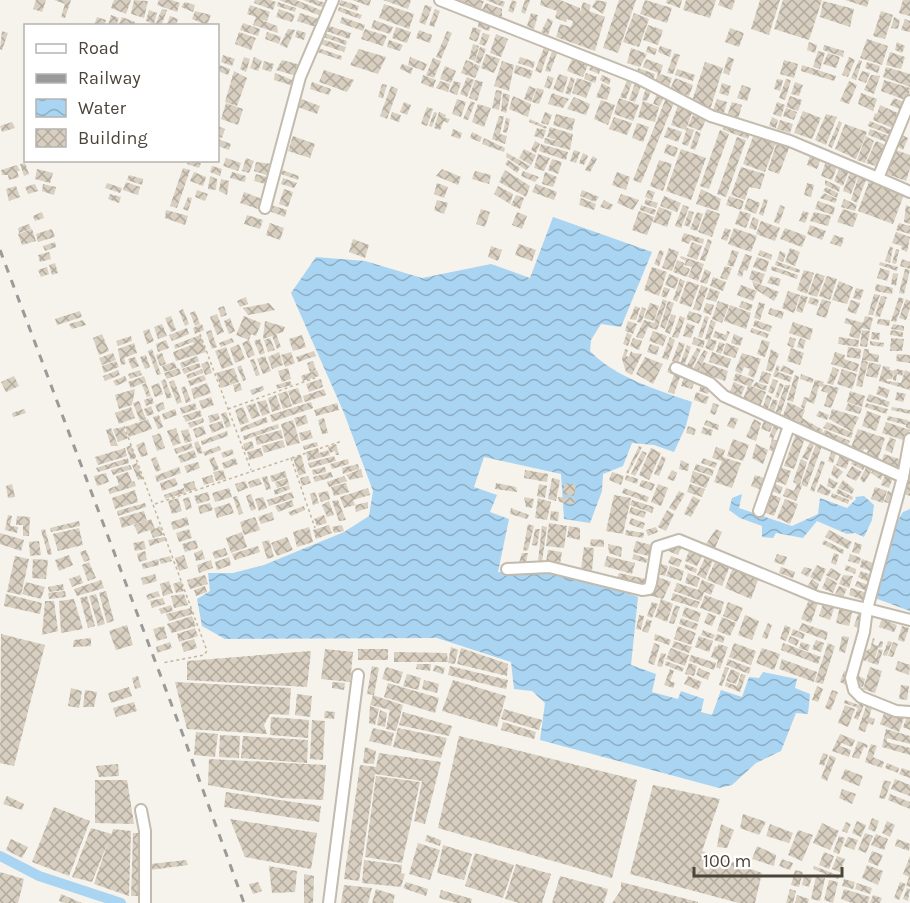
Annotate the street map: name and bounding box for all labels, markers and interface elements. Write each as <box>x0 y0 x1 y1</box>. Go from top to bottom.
legend <box>24 24 219 162</box>
text: Road <box>78 37 119 59</box>
text: Railway <box>78 67 141 89</box>
text: Water <box>78 97 126 119</box>
text: Building <box>78 127 148 149</box>
scale bar <box>694 840 842 878</box>
text: 100 m <box>703 850 751 872</box>

